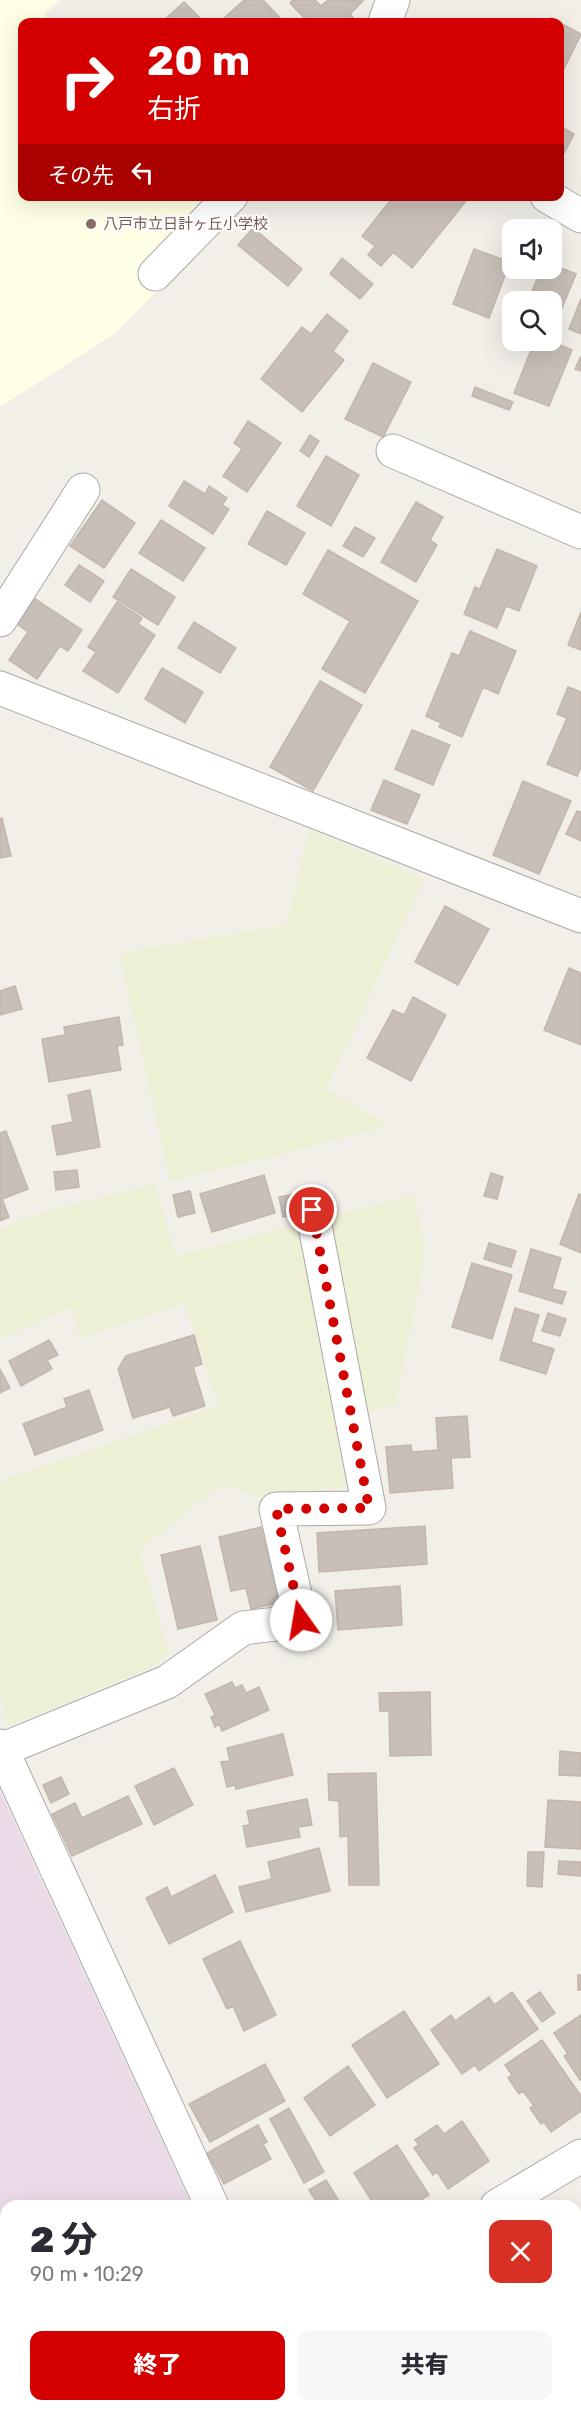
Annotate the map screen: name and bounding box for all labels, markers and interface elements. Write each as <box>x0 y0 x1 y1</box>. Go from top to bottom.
text: 20 m <box>147 36 250 86</box>
icon: right <box>48 42 126 120</box>
text: 右折 <box>147 93 201 125</box>
icon: left <box>126 156 159 189</box>
text: その先 <box>48 162 114 189</box>
place label: 八戸市立日計ヶ丘小学校 <box>103 215 268 233</box>
marker: 八戸市立日計ヶ丘小学校 <box>84 217 98 231</box>
map controls <box>502 219 562 351</box>
button: sound <box>502 219 562 279</box>
button: search <box>502 291 562 351</box>
pin <box>286 1184 337 1235</box>
icon: arrive <box>295 1193 328 1226</box>
position arrow <box>269 1588 333 1652</box>
text: 2 分 <box>30 2218 98 2261</box>
button: close <box>489 2220 552 2283</box>
text: 90 m · 10:29 <box>30 2262 144 2286</box>
button: 終了 <box>30 2331 285 2400</box>
button: 共有 <box>297 2331 552 2400</box>

